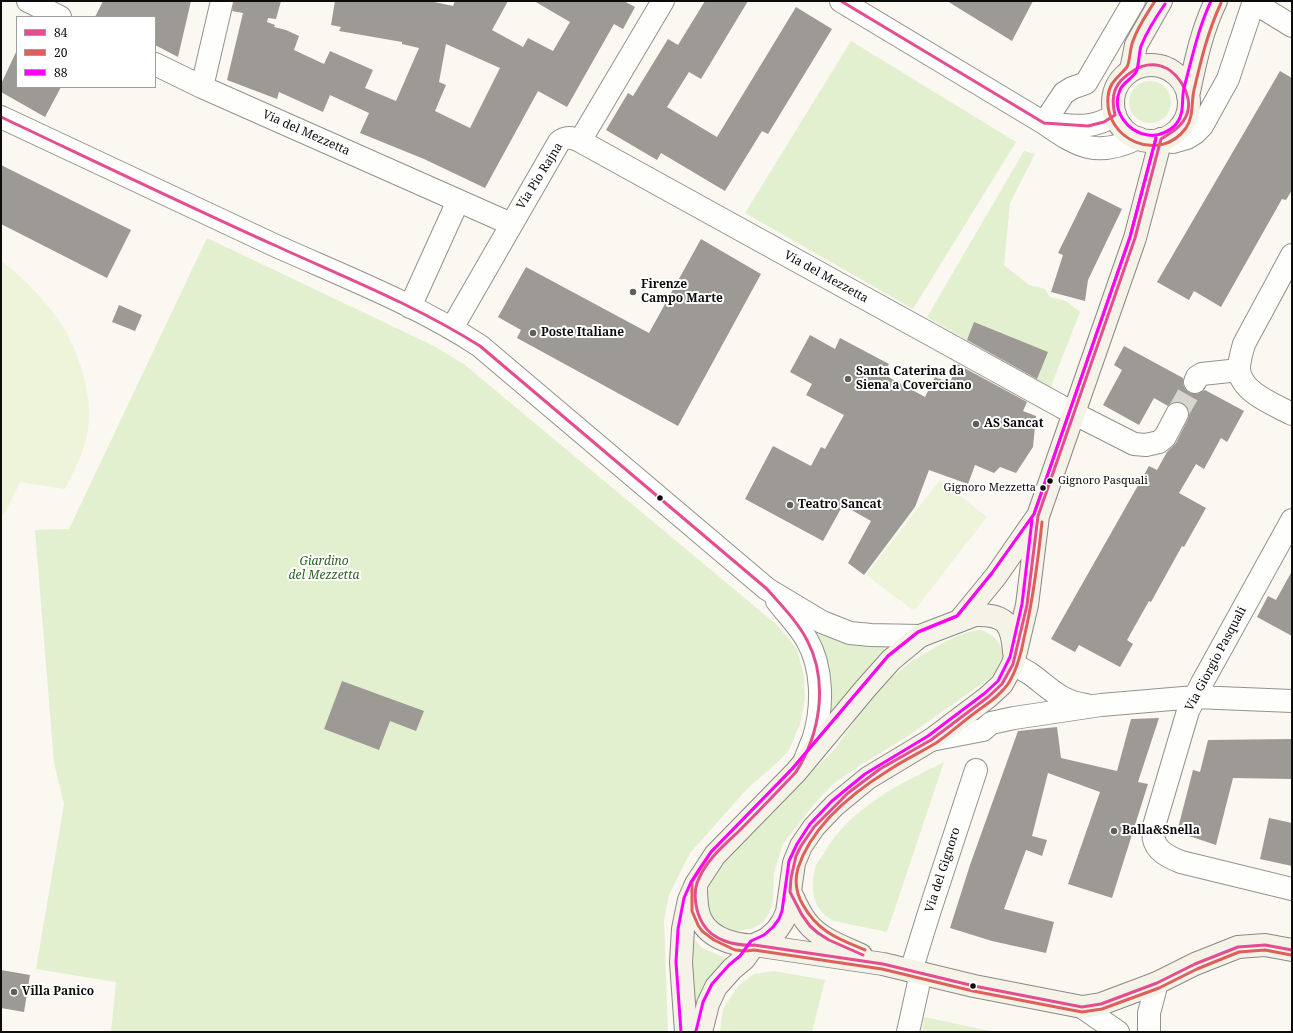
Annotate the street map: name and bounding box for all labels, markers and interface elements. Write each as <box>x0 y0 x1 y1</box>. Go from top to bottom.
legend <box>16 16 156 88</box>
text: 84 <box>54 24 67 41</box>
text: 20 <box>54 44 67 61</box>
text: 88 <box>54 64 67 81</box>
street label: Via del Mezzetta <box>260 107 352 159</box>
street label: Via Pio Rajna <box>514 140 566 212</box>
street label: Via del Mezzetta <box>781 248 871 306</box>
place label: Firenze Campo Marte <box>641 278 723 306</box>
marker: Firenze Campo Marte <box>628 287 638 297</box>
place label: Poste Italiane <box>541 326 624 340</box>
marker: Poste Italiane <box>528 328 538 338</box>
place label: Santa Caterina da Siena a Coverciano <box>856 365 972 393</box>
marker: Santa Caterina da Siena a Coverciano <box>843 374 853 384</box>
place label: AS Sancat <box>984 417 1044 431</box>
marker: AS Sancat <box>971 419 981 429</box>
place label: Gignoro Pasquali <box>1058 474 1148 488</box>
marker: Gignoro Pasquali <box>1045 476 1055 486</box>
place label: Gignoro Mezzetta <box>944 481 1036 495</box>
marker: Gignoro Mezzetta <box>1038 483 1048 493</box>
unlabelled marker <box>655 493 665 503</box>
place label: Teatro Sancat <box>798 498 882 512</box>
marker: Teatro Sancat <box>785 500 795 510</box>
park label: Giardino del Mezzetta <box>289 555 359 583</box>
street label: Via Giorgio Pasquali <box>1182 604 1250 714</box>
place label: Balla&Snella <box>1122 824 1200 838</box>
street label: Via del Gignoro <box>922 826 964 914</box>
marker: Balla&Snella <box>1109 826 1119 836</box>
unlabelled marker <box>968 981 978 991</box>
place label: Villa Panico <box>22 985 94 999</box>
marker: Villa Panico <box>9 987 19 997</box>

